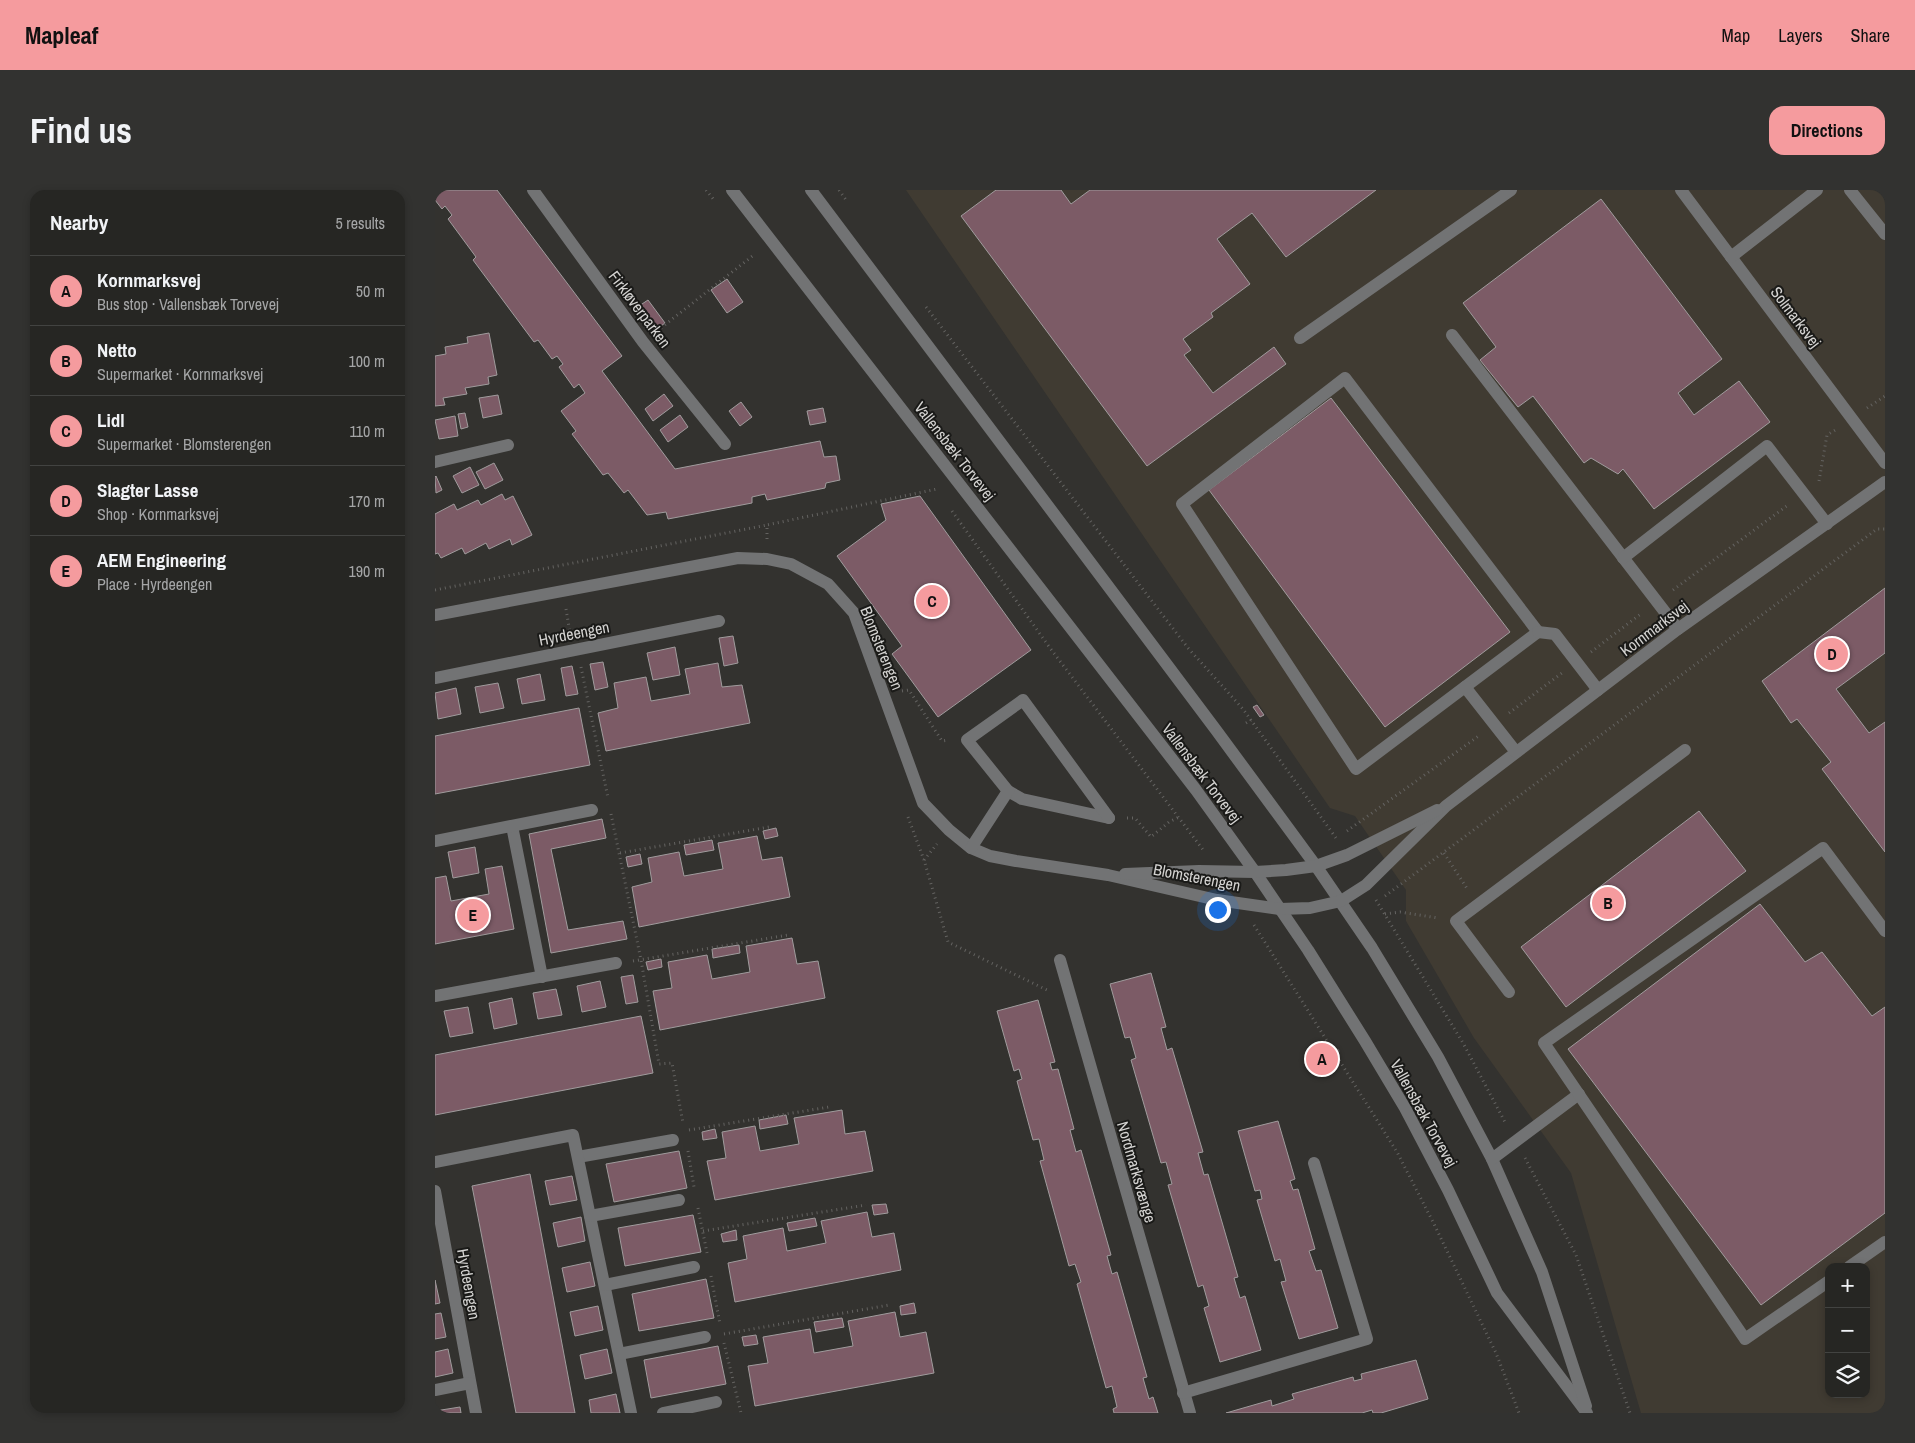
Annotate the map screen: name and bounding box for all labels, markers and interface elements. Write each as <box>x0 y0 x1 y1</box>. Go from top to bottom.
text: Mapleaf <box>25 19 98 51</box>
text: Map <box>1722 23 1750 48</box>
text: Layers <box>1778 23 1823 48</box>
text: Share <box>1851 23 1890 48</box>
button: Directions <box>1769 106 1885 155</box>
text: Find us <box>30 107 132 154</box>
text: Nearby <box>50 208 108 237</box>
text: 5 results <box>335 212 385 234</box>
street label: Firkløverparken <box>604 266 676 352</box>
text: Kornmarksvej <box>97 267 201 293</box>
text: A <box>61 280 71 302</box>
text: 50 m <box>356 280 385 302</box>
street label: Solmarksvej <box>1766 282 1826 352</box>
text: Bus stop · Vallensbæk Torvevej <box>97 293 279 315</box>
text: Netto <box>97 337 137 363</box>
text: B <box>61 350 71 372</box>
text: 100 m <box>349 350 385 372</box>
text: Supermarket · Kornmarksvej <box>97 363 263 385</box>
street label: Vallensbæk Torvevej <box>909 397 1001 505</box>
text: Lidl <box>97 407 125 433</box>
text: C <box>61 420 71 442</box>
text: 110 m <box>349 420 385 442</box>
text: Supermarket · Blomsterengen <box>97 433 271 455</box>
text: Slagter Lasse <box>97 477 198 503</box>
text: D <box>61 490 71 512</box>
text: 170 m <box>349 490 385 512</box>
text: Shop · Kornmarksvej <box>97 503 219 525</box>
text: AEM Engineering <box>97 547 226 573</box>
text: E <box>62 560 70 582</box>
text: 190 m <box>349 560 385 582</box>
text: Place · Hyrdeengen <box>97 573 212 595</box>
pin: C <box>916 582 948 620</box>
street label: Kornmarksvej <box>1615 595 1693 661</box>
street label: Blomsterengen <box>855 603 909 693</box>
street label: Hyrdeengen <box>537 615 611 651</box>
pin: D <box>1816 635 1848 673</box>
street label: Vallensbæk Torvevej <box>1157 719 1247 828</box>
street label: Blomsterengen <box>1152 858 1242 896</box>
pin: B <box>1592 884 1624 922</box>
pin: E <box>457 896 489 934</box>
your location <box>1205 897 1231 923</box>
pin: A <box>1306 1040 1338 1078</box>
street label: Vallensbæk Torvevej <box>1385 1055 1463 1171</box>
street label: Nordmarksvænge <box>1112 1119 1162 1225</box>
street label: Hyrdeengen <box>452 1247 486 1321</box>
map controls <box>1825 1263 1870 1398</box>
button: + <box>1825 1263 1870 1308</box>
button: − <box>1825 1308 1870 1353</box>
button: layers <box>1825 1353 1870 1398</box>

